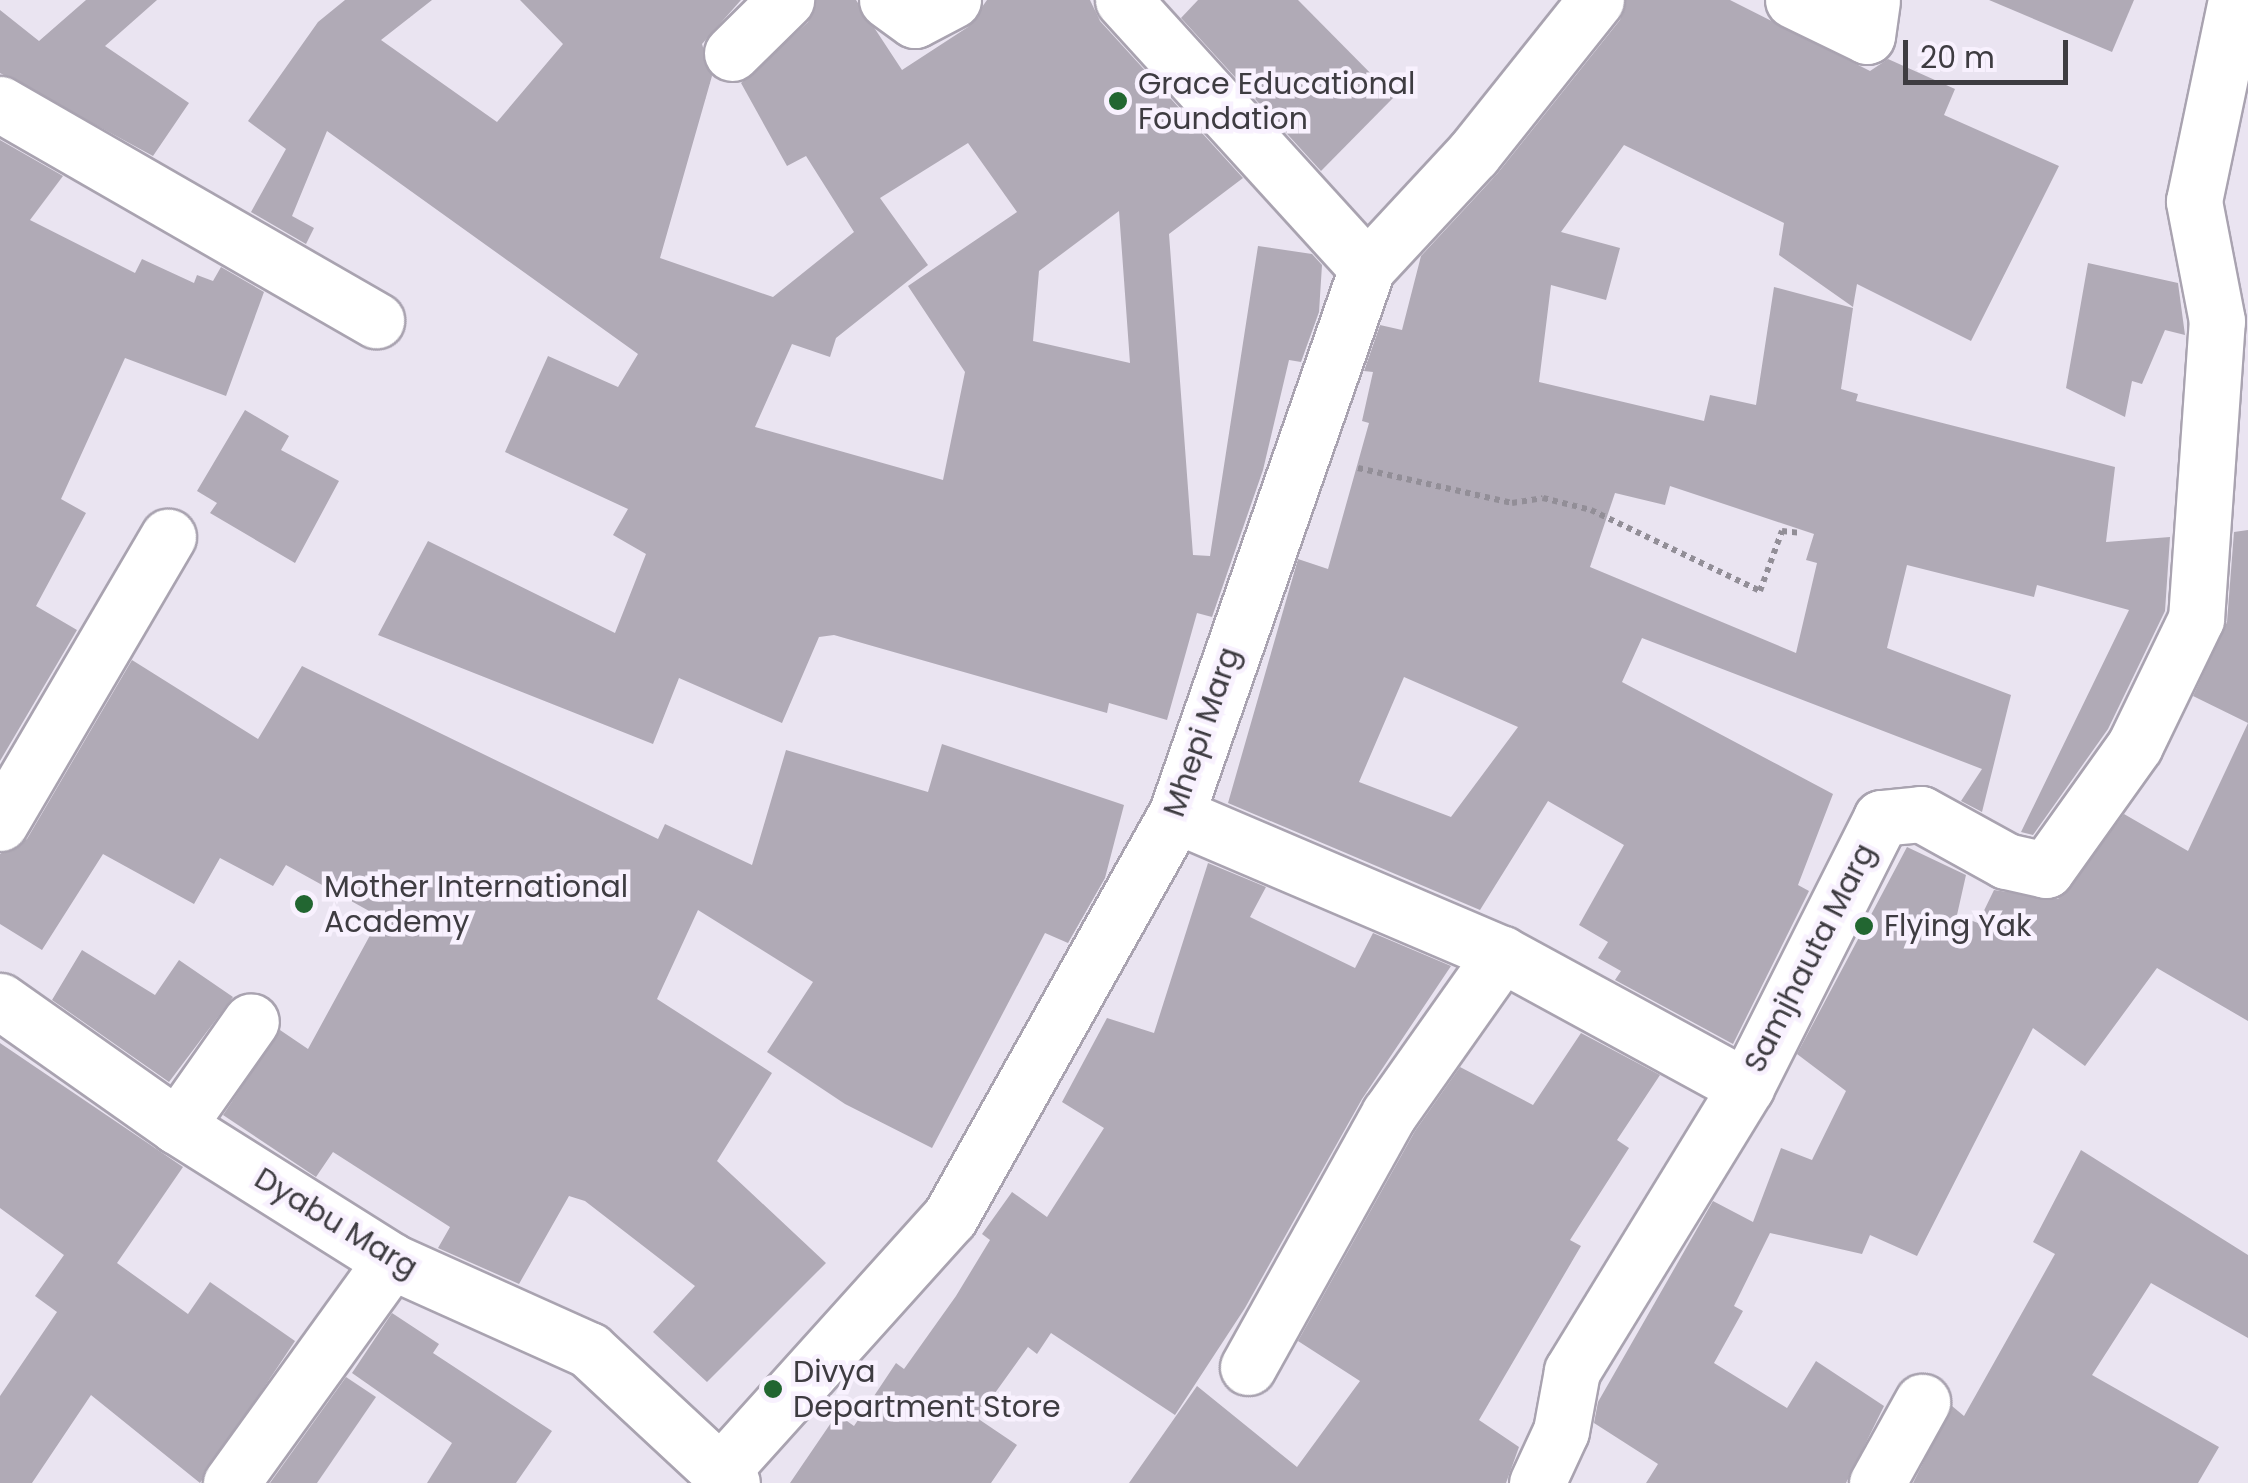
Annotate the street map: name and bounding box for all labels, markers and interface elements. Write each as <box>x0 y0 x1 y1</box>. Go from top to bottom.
scale bar <box>1908 20 2073 82</box>
text: 20 m <box>1920 36 1995 79</box>
place label: Grace Educational Foundation <box>1138 66 1415 136</box>
marker: Grace Educational Foundation <box>1107 90 1129 112</box>
street label: Mhepi Marg <box>1156 643 1248 821</box>
street label: Samjhauta Marg <box>1737 838 1883 1078</box>
place label: Mother International Academy <box>324 869 628 940</box>
marker: Mother International Academy <box>293 893 315 915</box>
place label: Flying Yak <box>1884 908 2032 944</box>
marker: Flying Yak <box>1853 915 1875 937</box>
street label: Dyabu Marg <box>248 1160 424 1286</box>
place label: Divya Department Store <box>793 1354 1061 1424</box>
marker: Divya Department Store <box>762 1378 784 1400</box>

